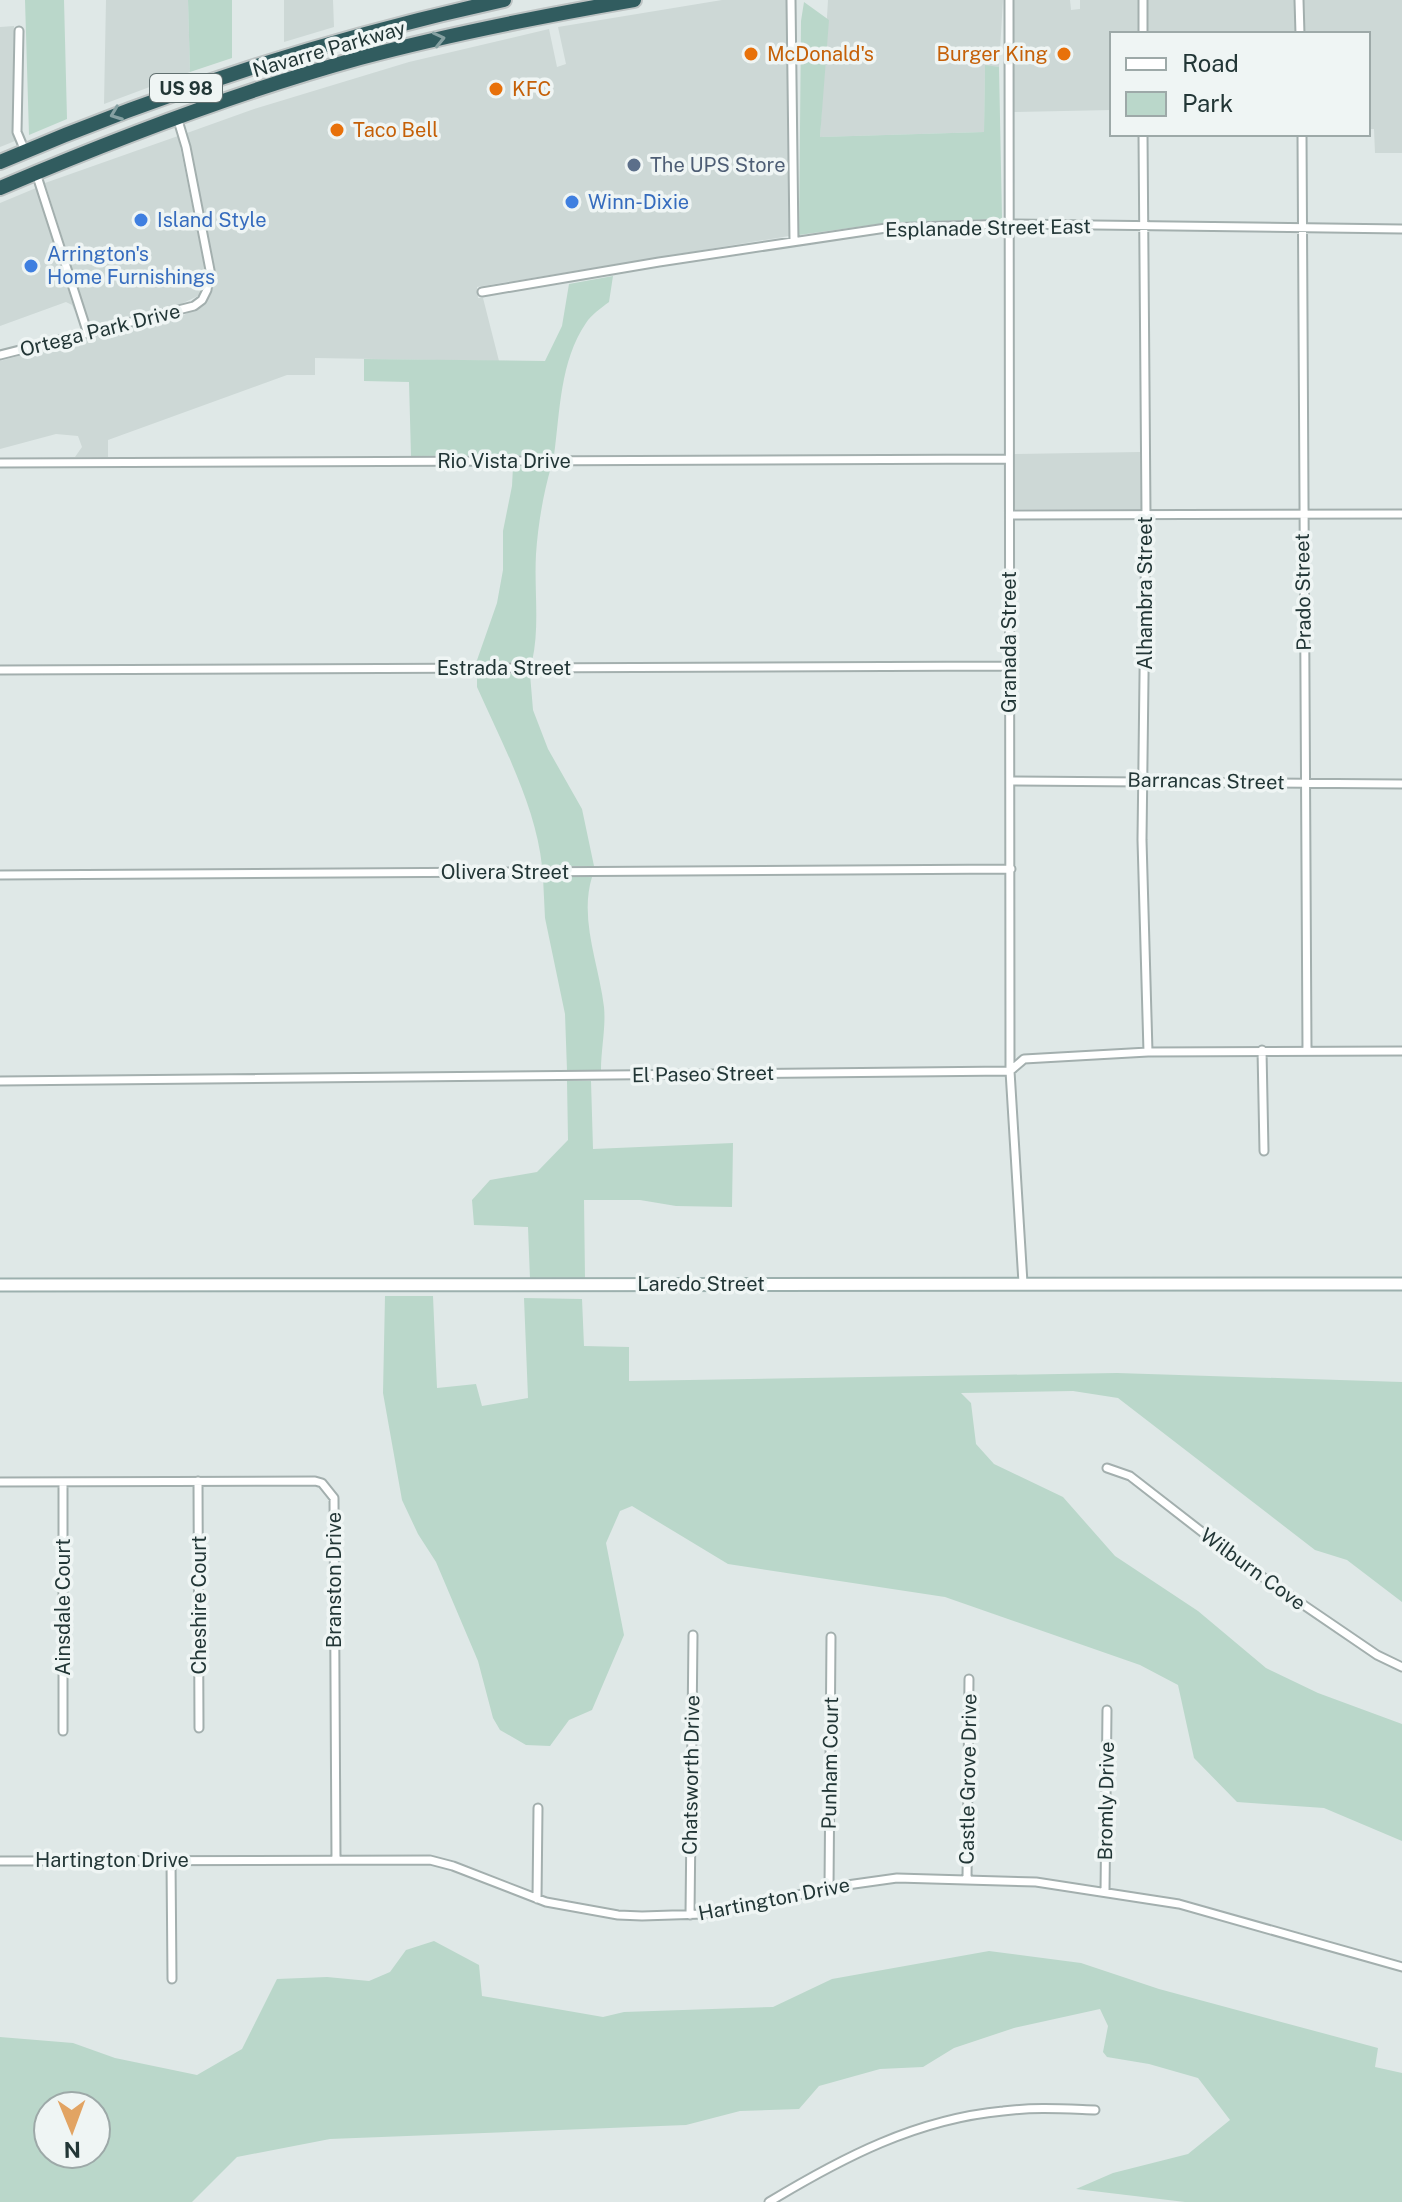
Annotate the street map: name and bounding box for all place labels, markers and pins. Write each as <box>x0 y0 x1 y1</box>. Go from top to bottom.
place label: McDonald's <box>767 42 874 66</box>
place label: Burger King <box>937 42 1048 66</box>
marker: McDonald's <box>742 45 760 63</box>
marker: Burger King <box>1055 45 1073 63</box>
place label: KFC <box>512 77 551 101</box>
marker: KFC <box>487 80 505 98</box>
place label: Taco Bell <box>353 118 438 142</box>
marker: Taco Bell <box>328 121 346 139</box>
place label: The UPS Store <box>650 153 786 177</box>
marker: The UPS Store <box>625 156 643 174</box>
place label: Winn-Dixie <box>588 190 689 214</box>
marker: Winn-Dixie <box>563 193 581 211</box>
place label: Island Style <box>157 208 267 232</box>
marker: Island Style <box>132 211 150 229</box>
place label: Arrington's Home Furnishings <box>47 242 215 289</box>
marker: Arrington's Home Furnishings <box>22 257 40 275</box>

